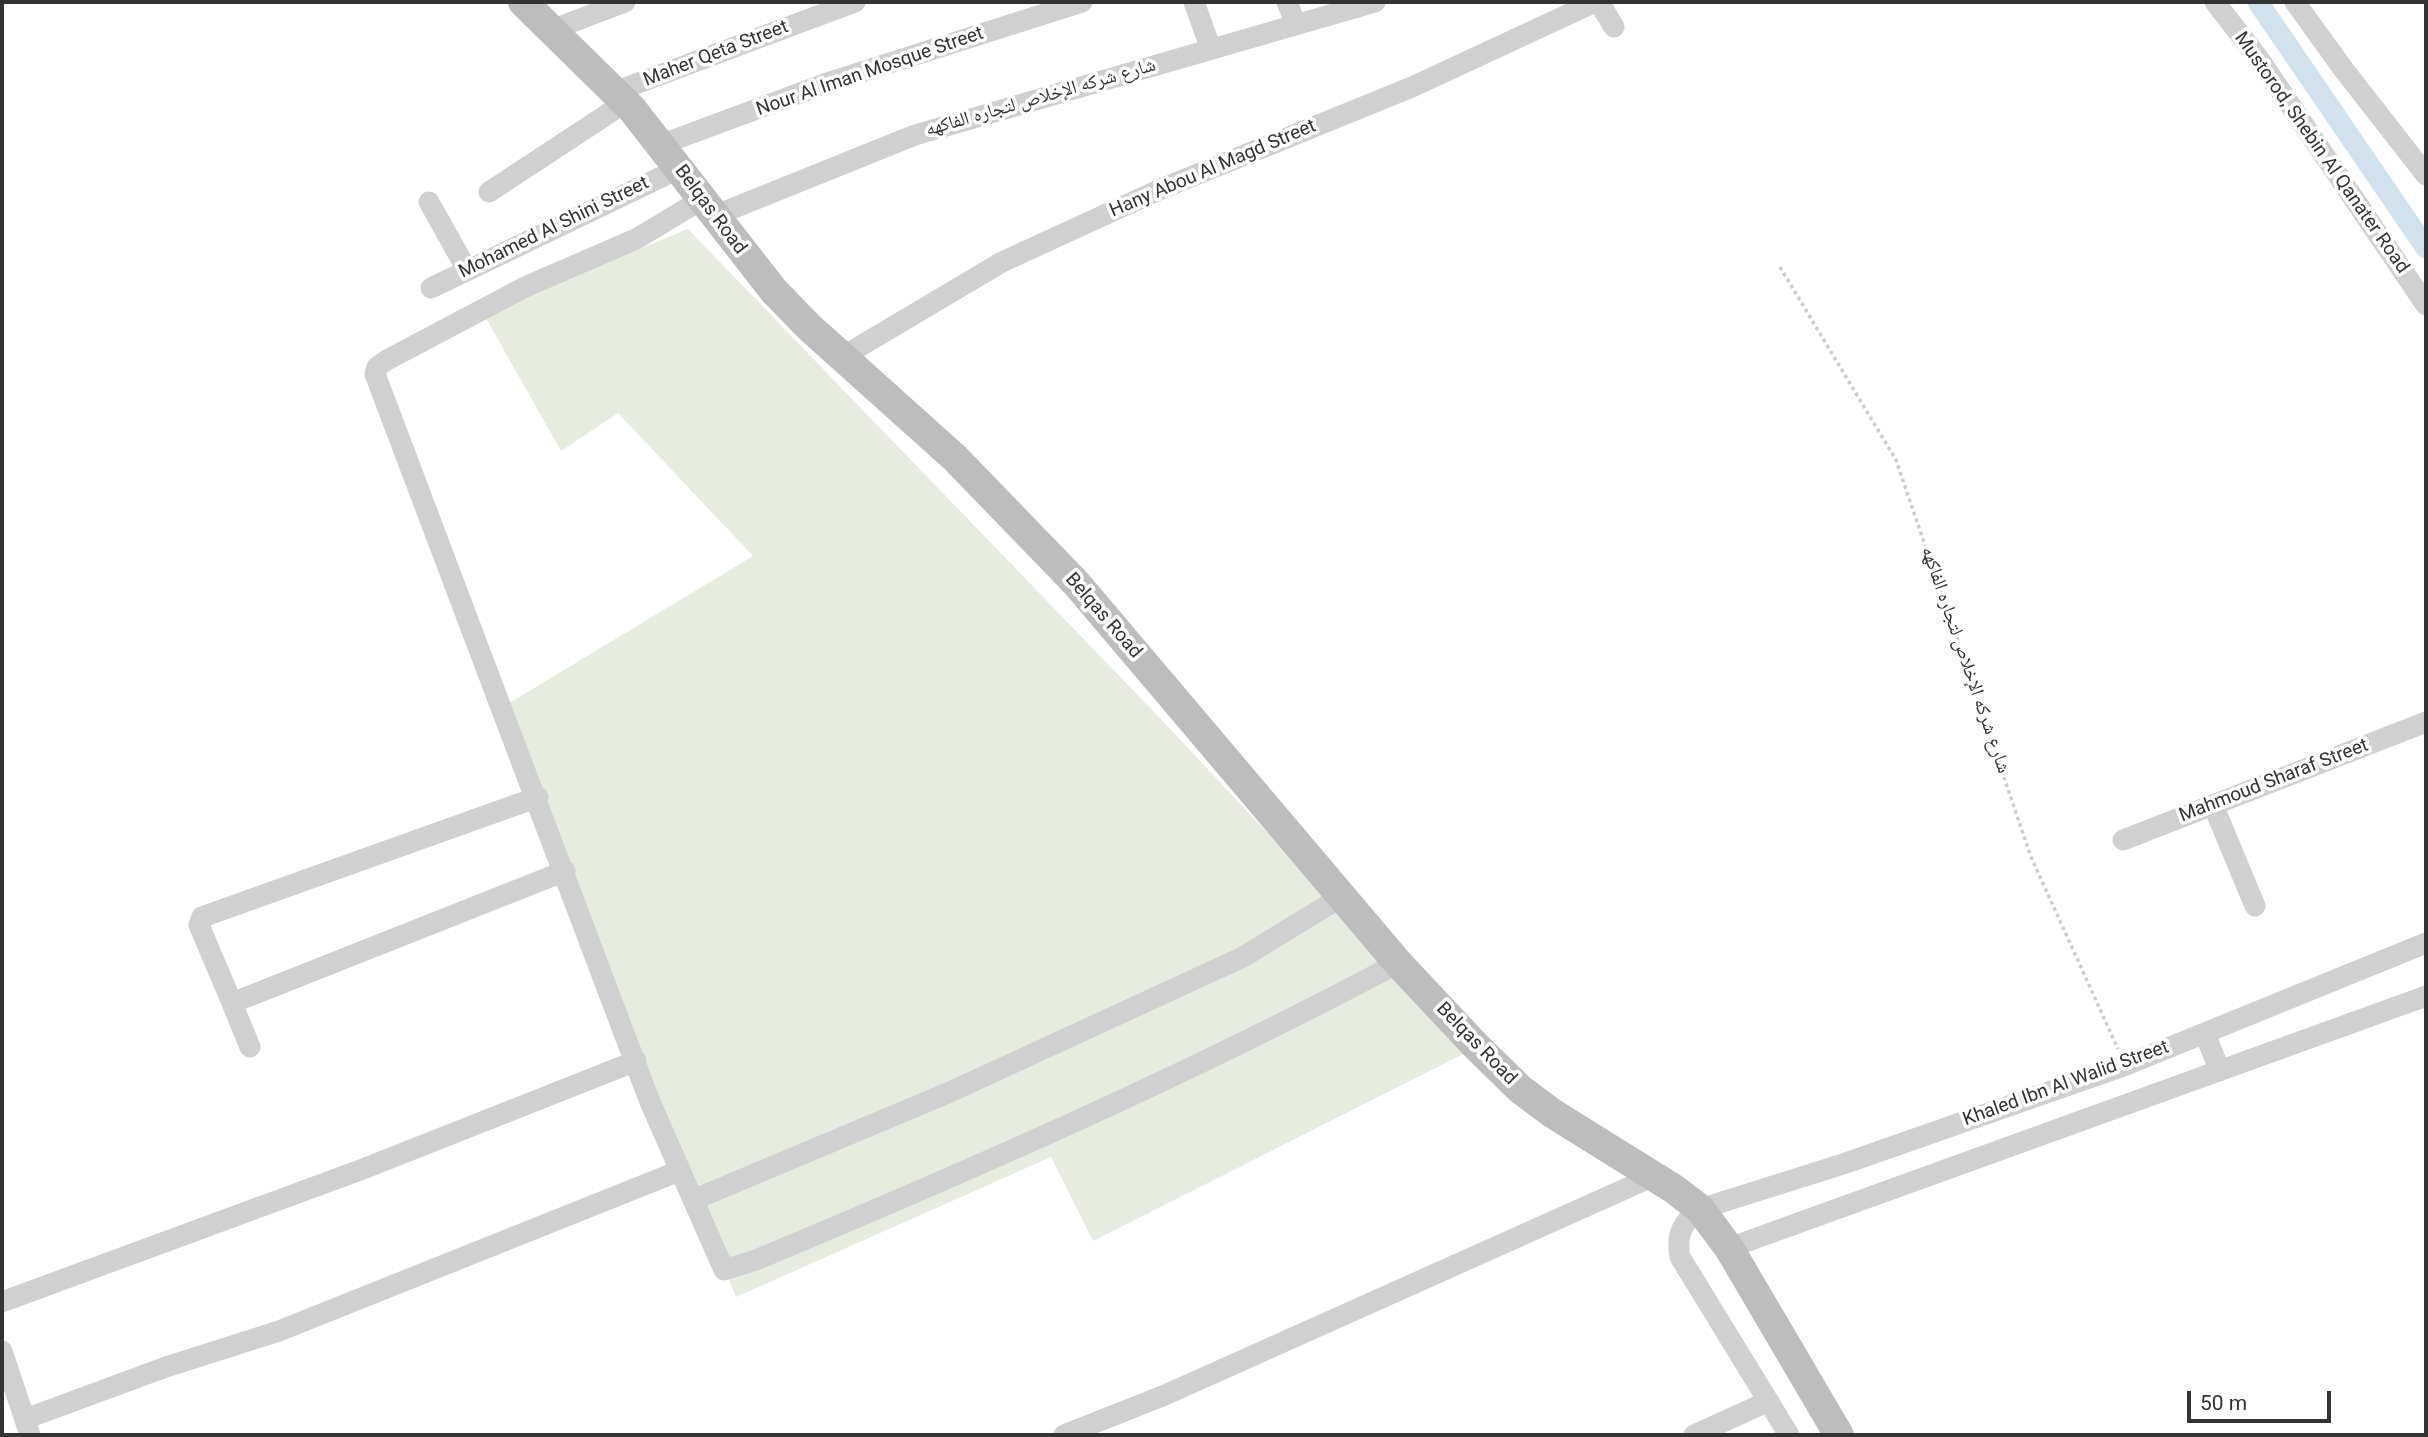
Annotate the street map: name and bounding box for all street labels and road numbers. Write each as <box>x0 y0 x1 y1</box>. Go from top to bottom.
street label: Maher Qeta Street <box>640 16 792 92</box>
street label: Nour Al Iman Mosque Street <box>754 22 986 122</box>
street label: Mustorod, Shebin Al Qanater Road <box>2229 28 2413 278</box>
street label: شارع شركه الإخلاص لتجاره الفاكهه <box>923 54 1159 142</box>
street label: Hany Abou Al Magd Street <box>1106 115 1320 223</box>
street label: Belqas Road <box>669 161 751 259</box>
street label: Mohamed Al Shini Street <box>455 172 653 284</box>
street label: شارع شركه الإخلاص لتجاره الفاكهه <box>1915 544 2015 776</box>
street label: Belqas Road <box>1060 569 1146 663</box>
street label: Mahmoud Sharaf Street <box>2176 734 2372 828</box>
street label: Belqas Road <box>1431 998 1521 1090</box>
street label: Khaled Ibn Al Walid Street <box>1960 1036 2172 1132</box>

